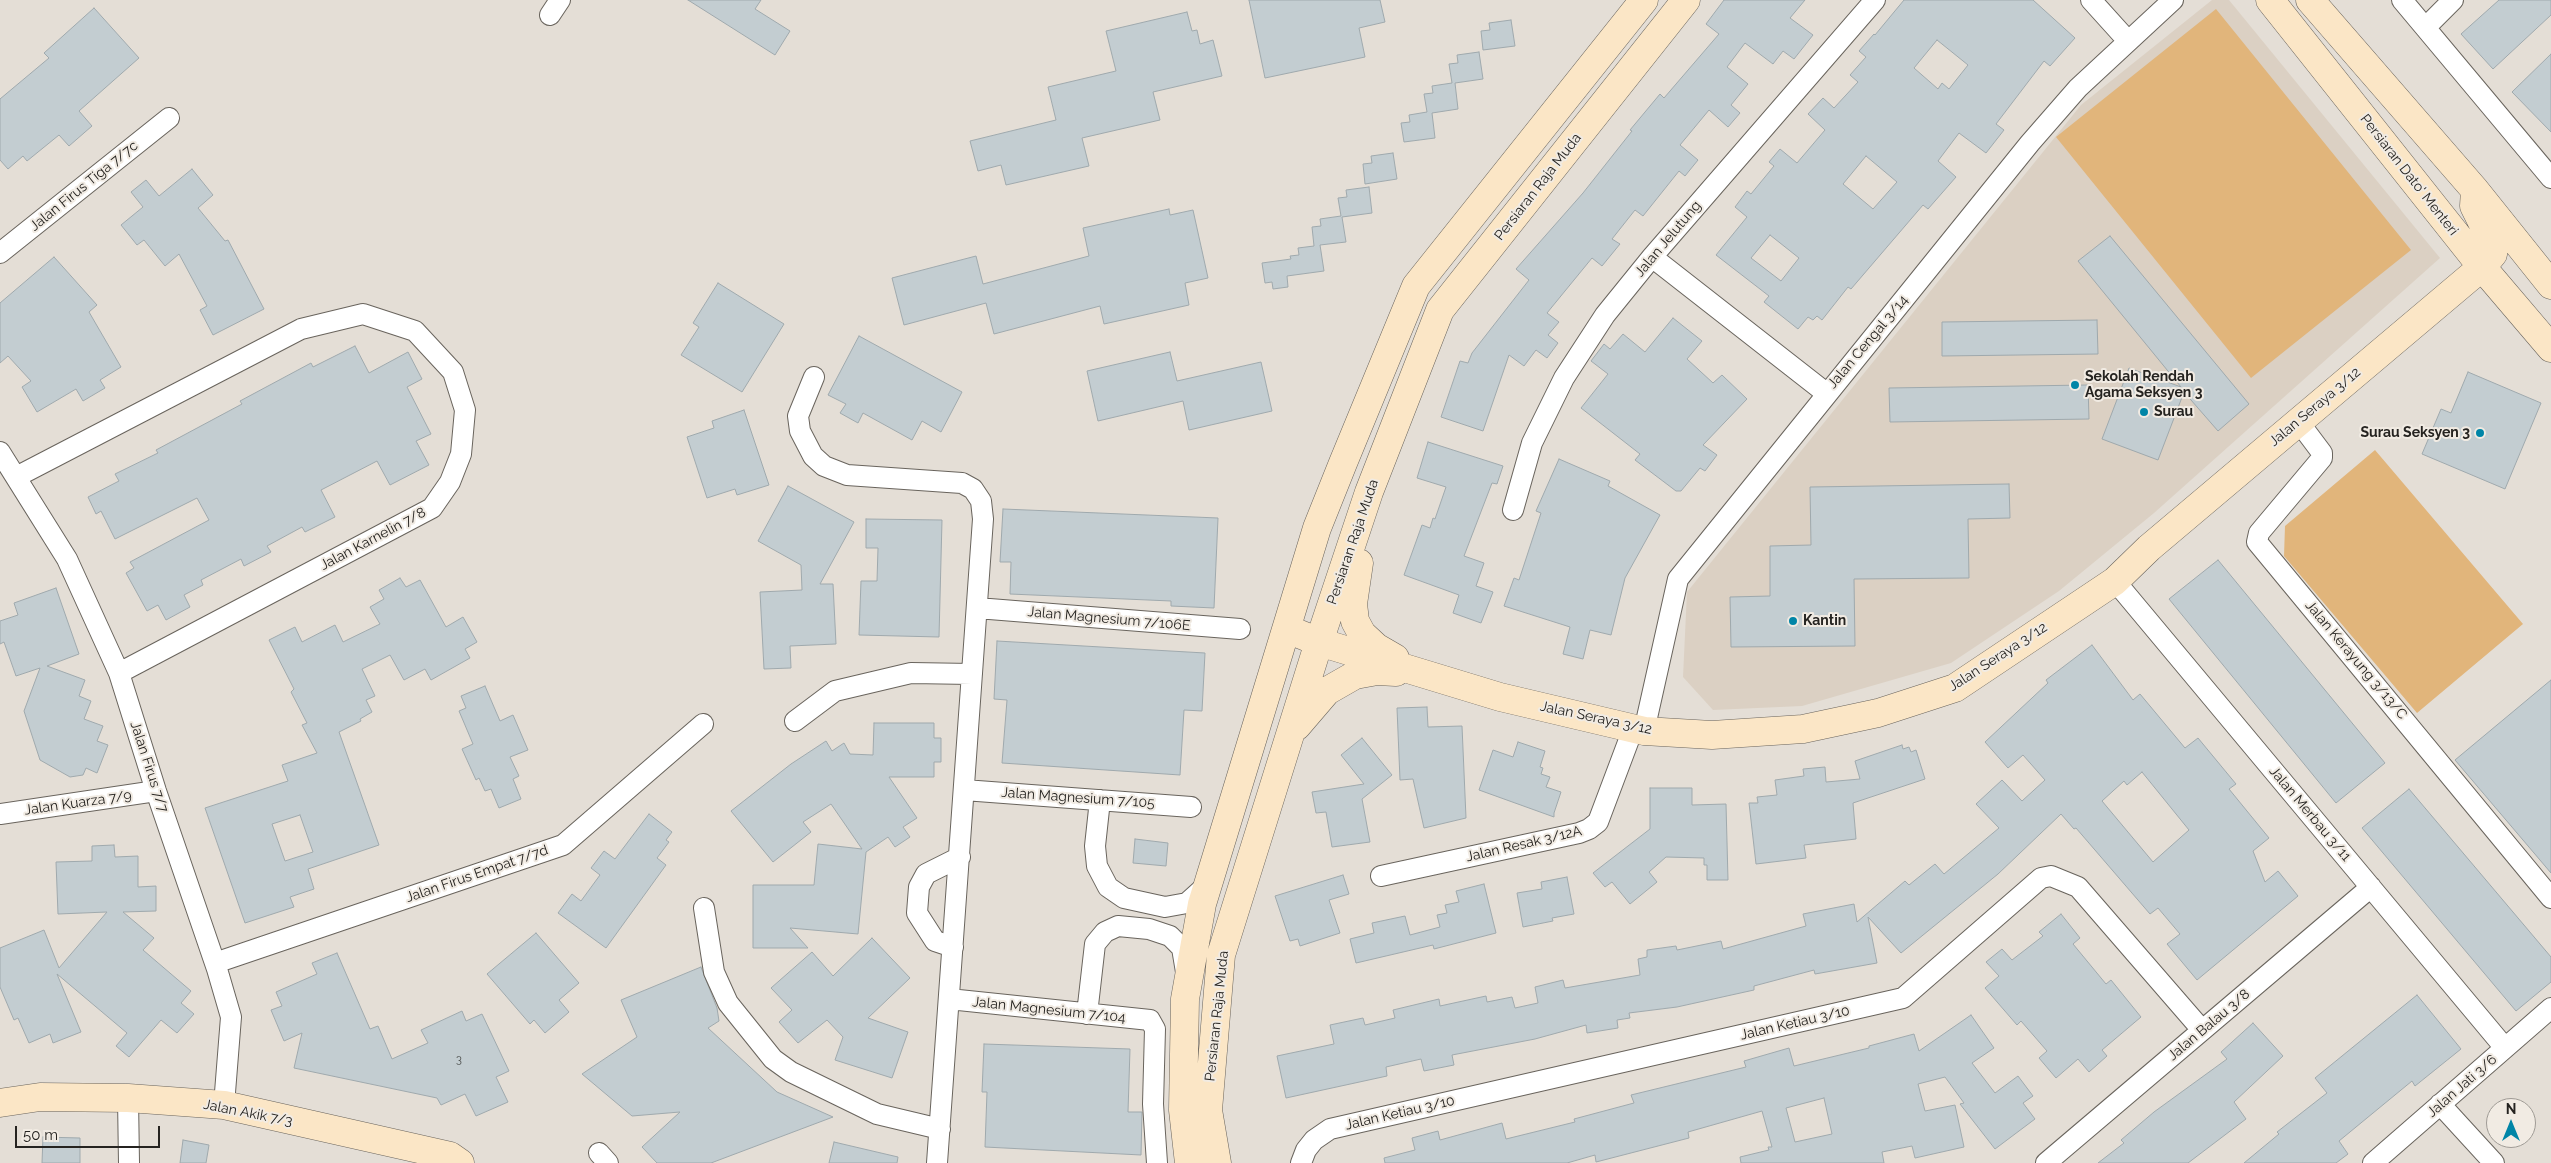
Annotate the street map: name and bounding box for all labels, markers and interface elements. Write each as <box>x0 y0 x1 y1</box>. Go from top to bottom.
street label: Persiaran Dato' Menteri <box>2356 111 2462 239</box>
street label: Persiaran Raja Muda <box>1491 130 1585 244</box>
street label: Jalan Firus Tiga 7/7c <box>27 137 141 235</box>
street label: Jalan Jelutung <box>1631 198 1705 280</box>
street label: Jalan Cengal 3/14 <box>1824 292 1912 392</box>
street label: Jalan Seraya 3/12 <box>2266 364 2364 450</box>
place label: Sekolah Rendah Agama Seksyen 3 <box>2085 369 2202 402</box>
marker: Sekolah Rendah Agama Seksyen 3 <box>2069 379 2081 391</box>
place label: Surau <box>2154 404 2193 420</box>
marker: Surau <box>2138 406 2150 418</box>
place label: Surau Seksyen 3 <box>2360 425 2470 441</box>
marker: Surau Seksyen 3 <box>2474 427 2486 439</box>
street label: Persiaran Raja Muda <box>1324 477 1382 607</box>
street label: Jalan Karnelin 7/8 <box>317 504 429 574</box>
street label: Jalan Kerayung 3/13/C <box>2301 597 2411 723</box>
street label: Jalan Magnesium 7/106E <box>1027 604 1191 634</box>
place label: Kantin <box>1803 613 1846 629</box>
marker: Kantin <box>1787 615 1799 627</box>
street label: Jalan Seraya 3/12 <box>1946 619 2050 695</box>
street label: Jalan Seraya 3/12 <box>1539 698 1653 738</box>
street label: Jalan Firus 7/7 <box>126 719 172 815</box>
street label: Jalan Merbau 3/11 <box>2265 763 2355 865</box>
street label: Jalan Magnesium 7/105 <box>1001 784 1155 812</box>
street label: Jalan Kuarza 7/9 <box>23 787 133 819</box>
street label: Jalan Resak 3/12A <box>1464 823 1584 865</box>
street label: Jalan Firus Empat 7/7d <box>404 842 550 906</box>
street label: Persiaran Raja Muda <box>1202 950 1232 1082</box>
street label: Jalan Balau 3/8 <box>2165 986 2253 1064</box>
street label: Jalan Magnesium 7/104 <box>972 994 1126 1026</box>
street label: Jalan Ketiau 3/10 <box>1739 1002 1851 1044</box>
street label: Jalan Jati 3/6 <box>2424 1051 2500 1121</box>
house number: 3 <box>456 1053 462 1067</box>
street label: Jalan Ketiau 3/10 <box>1344 1092 1456 1134</box>
street label: Jalan Akik 7/3 <box>202 1096 294 1130</box>
north arrow <box>2486 1098 2536 1148</box>
text: N <box>2506 1101 2516 1117</box>
scale bar <box>18 1116 162 1148</box>
text: 50 m <box>23 1126 58 1144</box>

